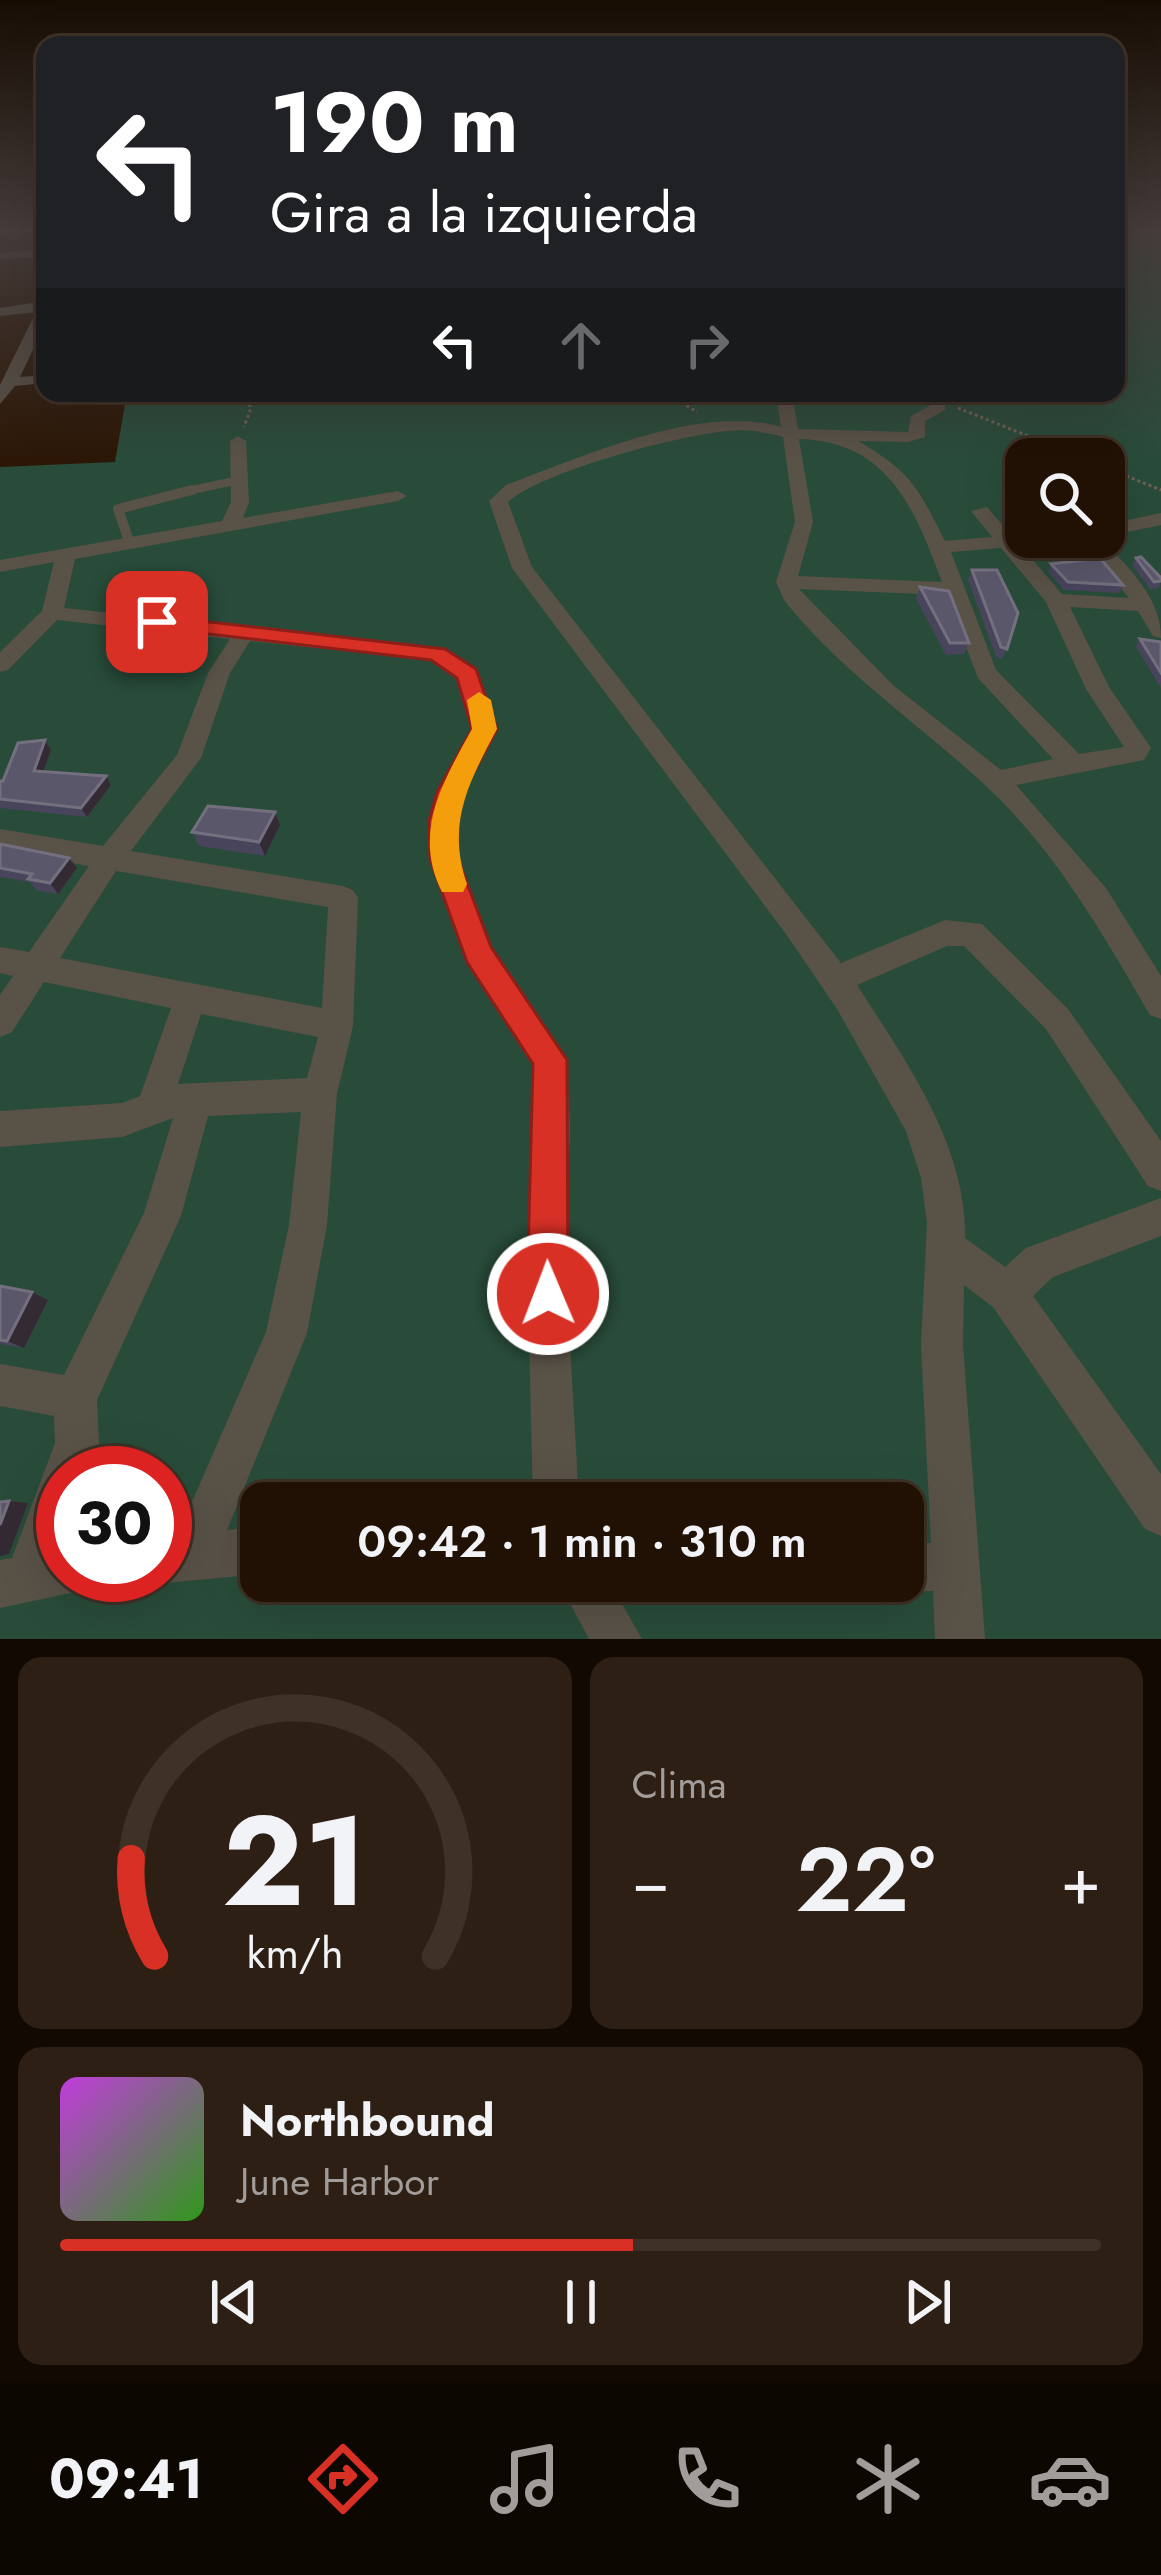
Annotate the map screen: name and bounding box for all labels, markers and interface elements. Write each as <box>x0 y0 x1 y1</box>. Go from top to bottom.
text: 190 m <box>270 62 519 184</box>
icon: left <box>72 84 228 240</box>
text: Gira a la izquierda <box>270 174 698 252</box>
icon: left <box>422 312 488 378</box>
icon: ahead <box>548 312 614 378</box>
icon: right <box>674 312 740 378</box>
map controls <box>1005 438 1125 558</box>
button: search <box>1005 438 1125 558</box>
pin <box>106 571 208 673</box>
icon: arrive <box>124 589 190 655</box>
position arrow <box>485 1231 611 1357</box>
speed limit sign: 30 <box>36 1446 192 1602</box>
text: 09:42 · 1 min · 310 m <box>357 1509 807 1574</box>
text: Clima <box>632 1756 727 1813</box>
text: 21 <box>222 1771 367 1952</box>
text: 22° <box>796 1815 935 1945</box>
text: − <box>632 1833 670 1929</box>
text: + <box>1060 1833 1101 1929</box>
text: km/h <box>246 1922 343 1984</box>
text: Northbound <box>240 2088 495 2153</box>
text: June Harbor <box>240 2153 439 2210</box>
icon: previous <box>201 2269 267 2335</box>
icon: pause <box>548 2269 614 2335</box>
icon: next <box>895 2269 961 2335</box>
icon: directions <box>301 2437 385 2521</box>
icon: music <box>483 2437 567 2521</box>
icon: phone <box>665 2437 749 2521</box>
icon: climate <box>846 2437 930 2521</box>
icon: car <box>1028 2437 1112 2521</box>
text: 09:41 <box>49 2440 203 2518</box>

